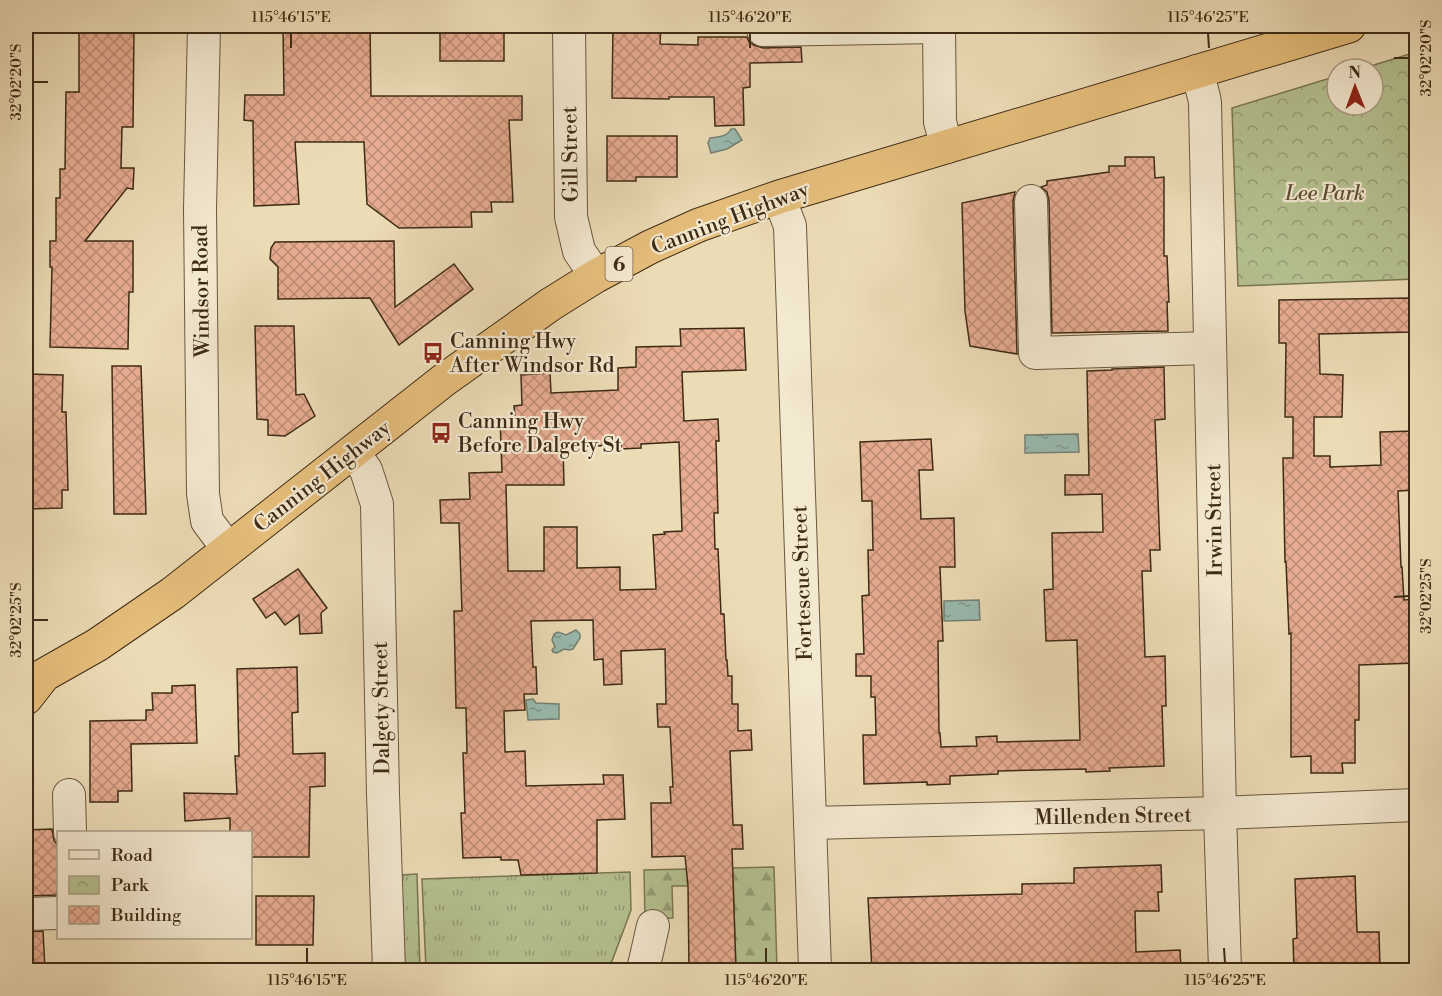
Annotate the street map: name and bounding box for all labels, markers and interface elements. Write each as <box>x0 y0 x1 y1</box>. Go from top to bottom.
text: 115°46'15"E <box>251 8 331 27</box>
text: 115°46'20"E <box>708 8 792 27</box>
text: 115°46'25"E <box>1167 8 1249 27</box>
text: 32°02'20"S <box>1417 20 1436 96</box>
text: 32°02'20"S <box>7 44 26 120</box>
north arrow <box>1325 57 1385 117</box>
text: N <box>1348 63 1362 83</box>
street label: Gill Street <box>557 105 585 202</box>
street label: Canning Highway <box>648 177 814 261</box>
park label: Lee Park <box>1284 181 1365 207</box>
street label: Windsor Road <box>188 224 216 359</box>
road number: 6 <box>606 247 632 281</box>
place label: Canning Hwy After Windsor Rd <box>449 329 615 379</box>
bus stop icon: Canning Hwy After Windsor Rd <box>421 341 445 365</box>
place label: Canning Hwy Before Dalgety St <box>457 409 623 459</box>
street label: Canning Highway <box>249 415 397 538</box>
bus stop icon: Canning Hwy Before Dalgety St <box>429 421 453 445</box>
street label: Irwin Street <box>1201 463 1229 577</box>
street label: Fortescue Street <box>787 504 819 661</box>
text: 32°02'25"S <box>1417 558 1436 634</box>
text: 32°02'25"S <box>7 582 26 658</box>
street label: Dalgety Street <box>368 641 396 775</box>
street label: Millenden Street <box>1034 803 1193 831</box>
legend <box>57 831 252 939</box>
text: Road <box>111 844 154 867</box>
text: Park <box>111 874 150 897</box>
text: Building <box>110 904 182 927</box>
text: 115°46'15"E <box>267 971 347 990</box>
text: 115°46'20"E <box>724 971 808 990</box>
text: 115°46'25"E <box>1184 971 1266 990</box>

